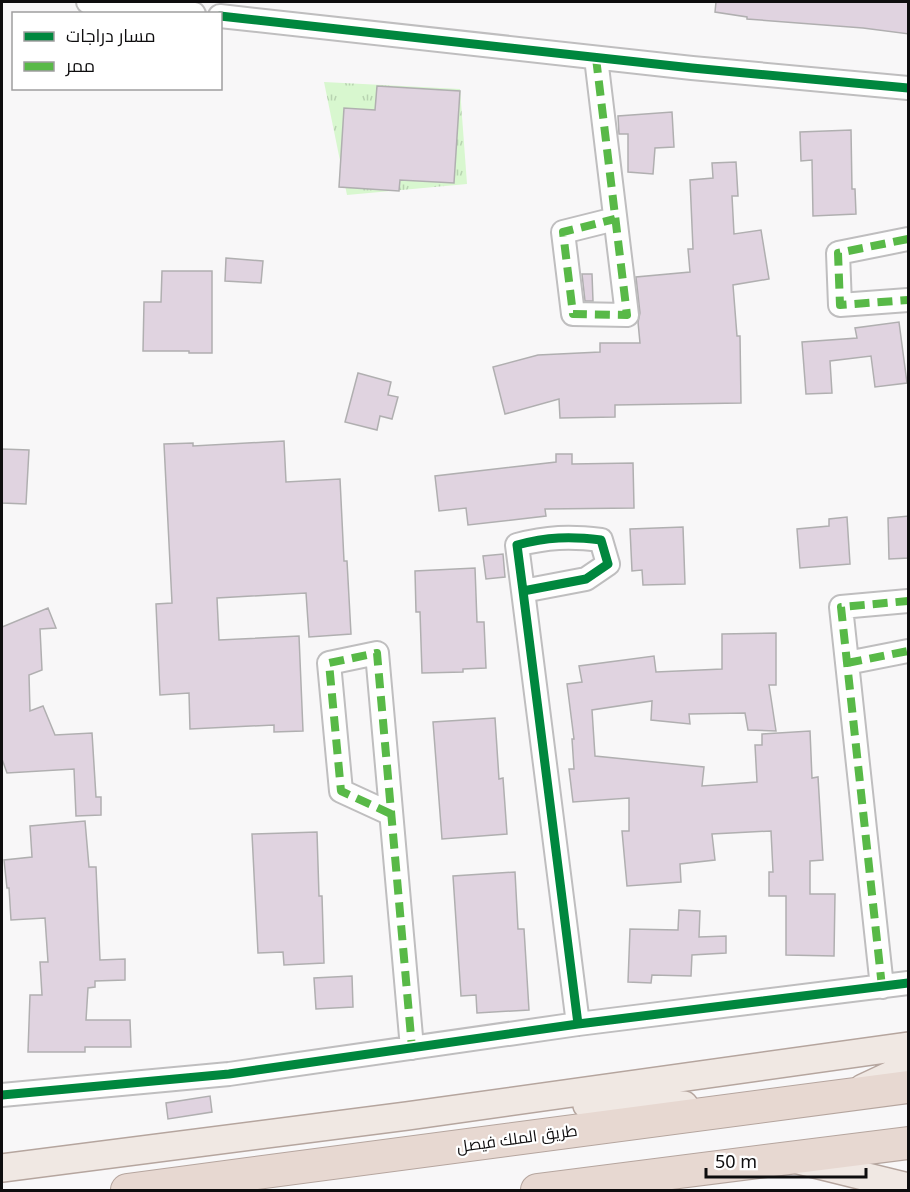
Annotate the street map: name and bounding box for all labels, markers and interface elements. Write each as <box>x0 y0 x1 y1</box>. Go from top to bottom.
legend <box>12 12 222 90</box>
text: مسار دراجات <box>66 23 156 47</box>
text: ممر <box>65 53 95 77</box>
street label: طريق الملك فيصل <box>455 1119 579 1157</box>
scale bar <box>706 1141 866 1179</box>
text: 50 m <box>715 1149 757 1173</box>

